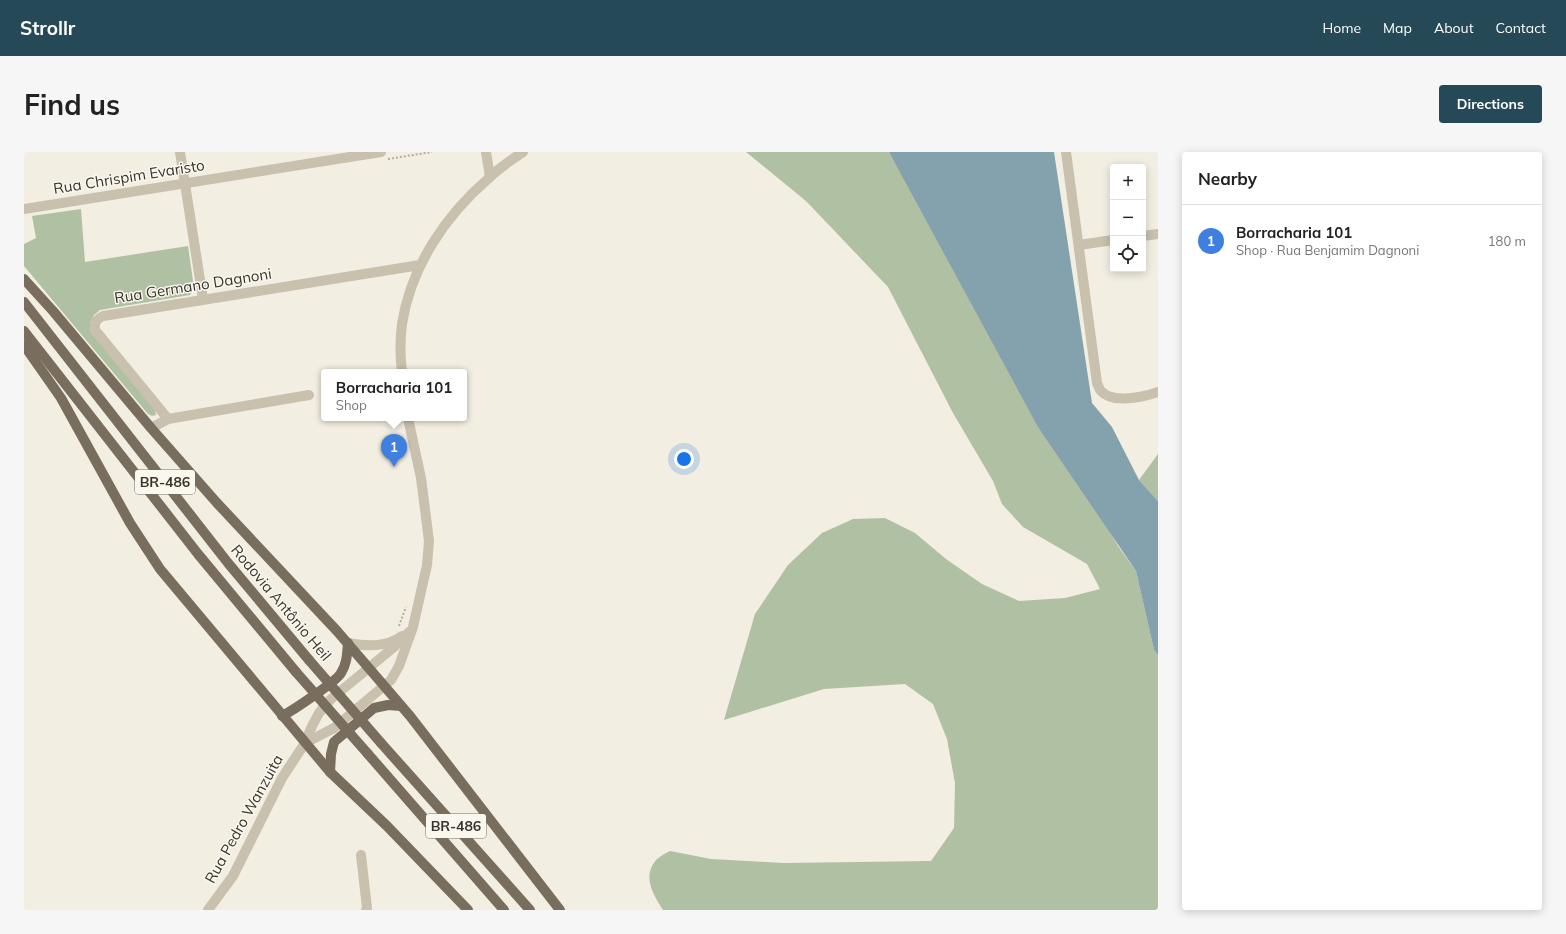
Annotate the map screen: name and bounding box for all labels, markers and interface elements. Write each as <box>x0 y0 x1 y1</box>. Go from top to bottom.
text: Strollr <box>20 16 75 40</box>
text: Home <box>1322 19 1361 37</box>
text: Map <box>1383 19 1412 37</box>
text: About <box>1434 19 1474 37</box>
text: Contact <box>1496 19 1546 37</box>
button: Directions <box>1439 85 1542 123</box>
text: Find us <box>24 87 120 122</box>
street label: Rua Chrispim Evaristo <box>52 155 206 198</box>
map controls <box>1110 164 1146 272</box>
button: + <box>1110 164 1146 200</box>
text: Nearby <box>1198 168 1257 189</box>
button: − <box>1110 200 1146 236</box>
text: Borracharia 101 <box>1236 223 1352 242</box>
text: 1 <box>1207 233 1215 249</box>
text: 180 m <box>1488 233 1526 249</box>
button: locate <box>1110 236 1146 272</box>
text: Shop · Rua Benjamim Dagnoni <box>1236 242 1419 258</box>
street label: Rua Germano Dagnoni <box>113 264 273 307</box>
popup <box>321 369 467 421</box>
text: Borracharia 101 <box>336 378 452 397</box>
text: Shop <box>336 397 367 413</box>
pin: 1 <box>381 434 407 467</box>
your location <box>674 449 694 469</box>
road number: BR-486 <box>135 470 195 494</box>
street label: Rodovia Antônio Heil <box>227 541 336 665</box>
street label: Rua Pedro Wanzuita <box>200 751 287 886</box>
road number: BR-486 <box>426 814 486 838</box>

